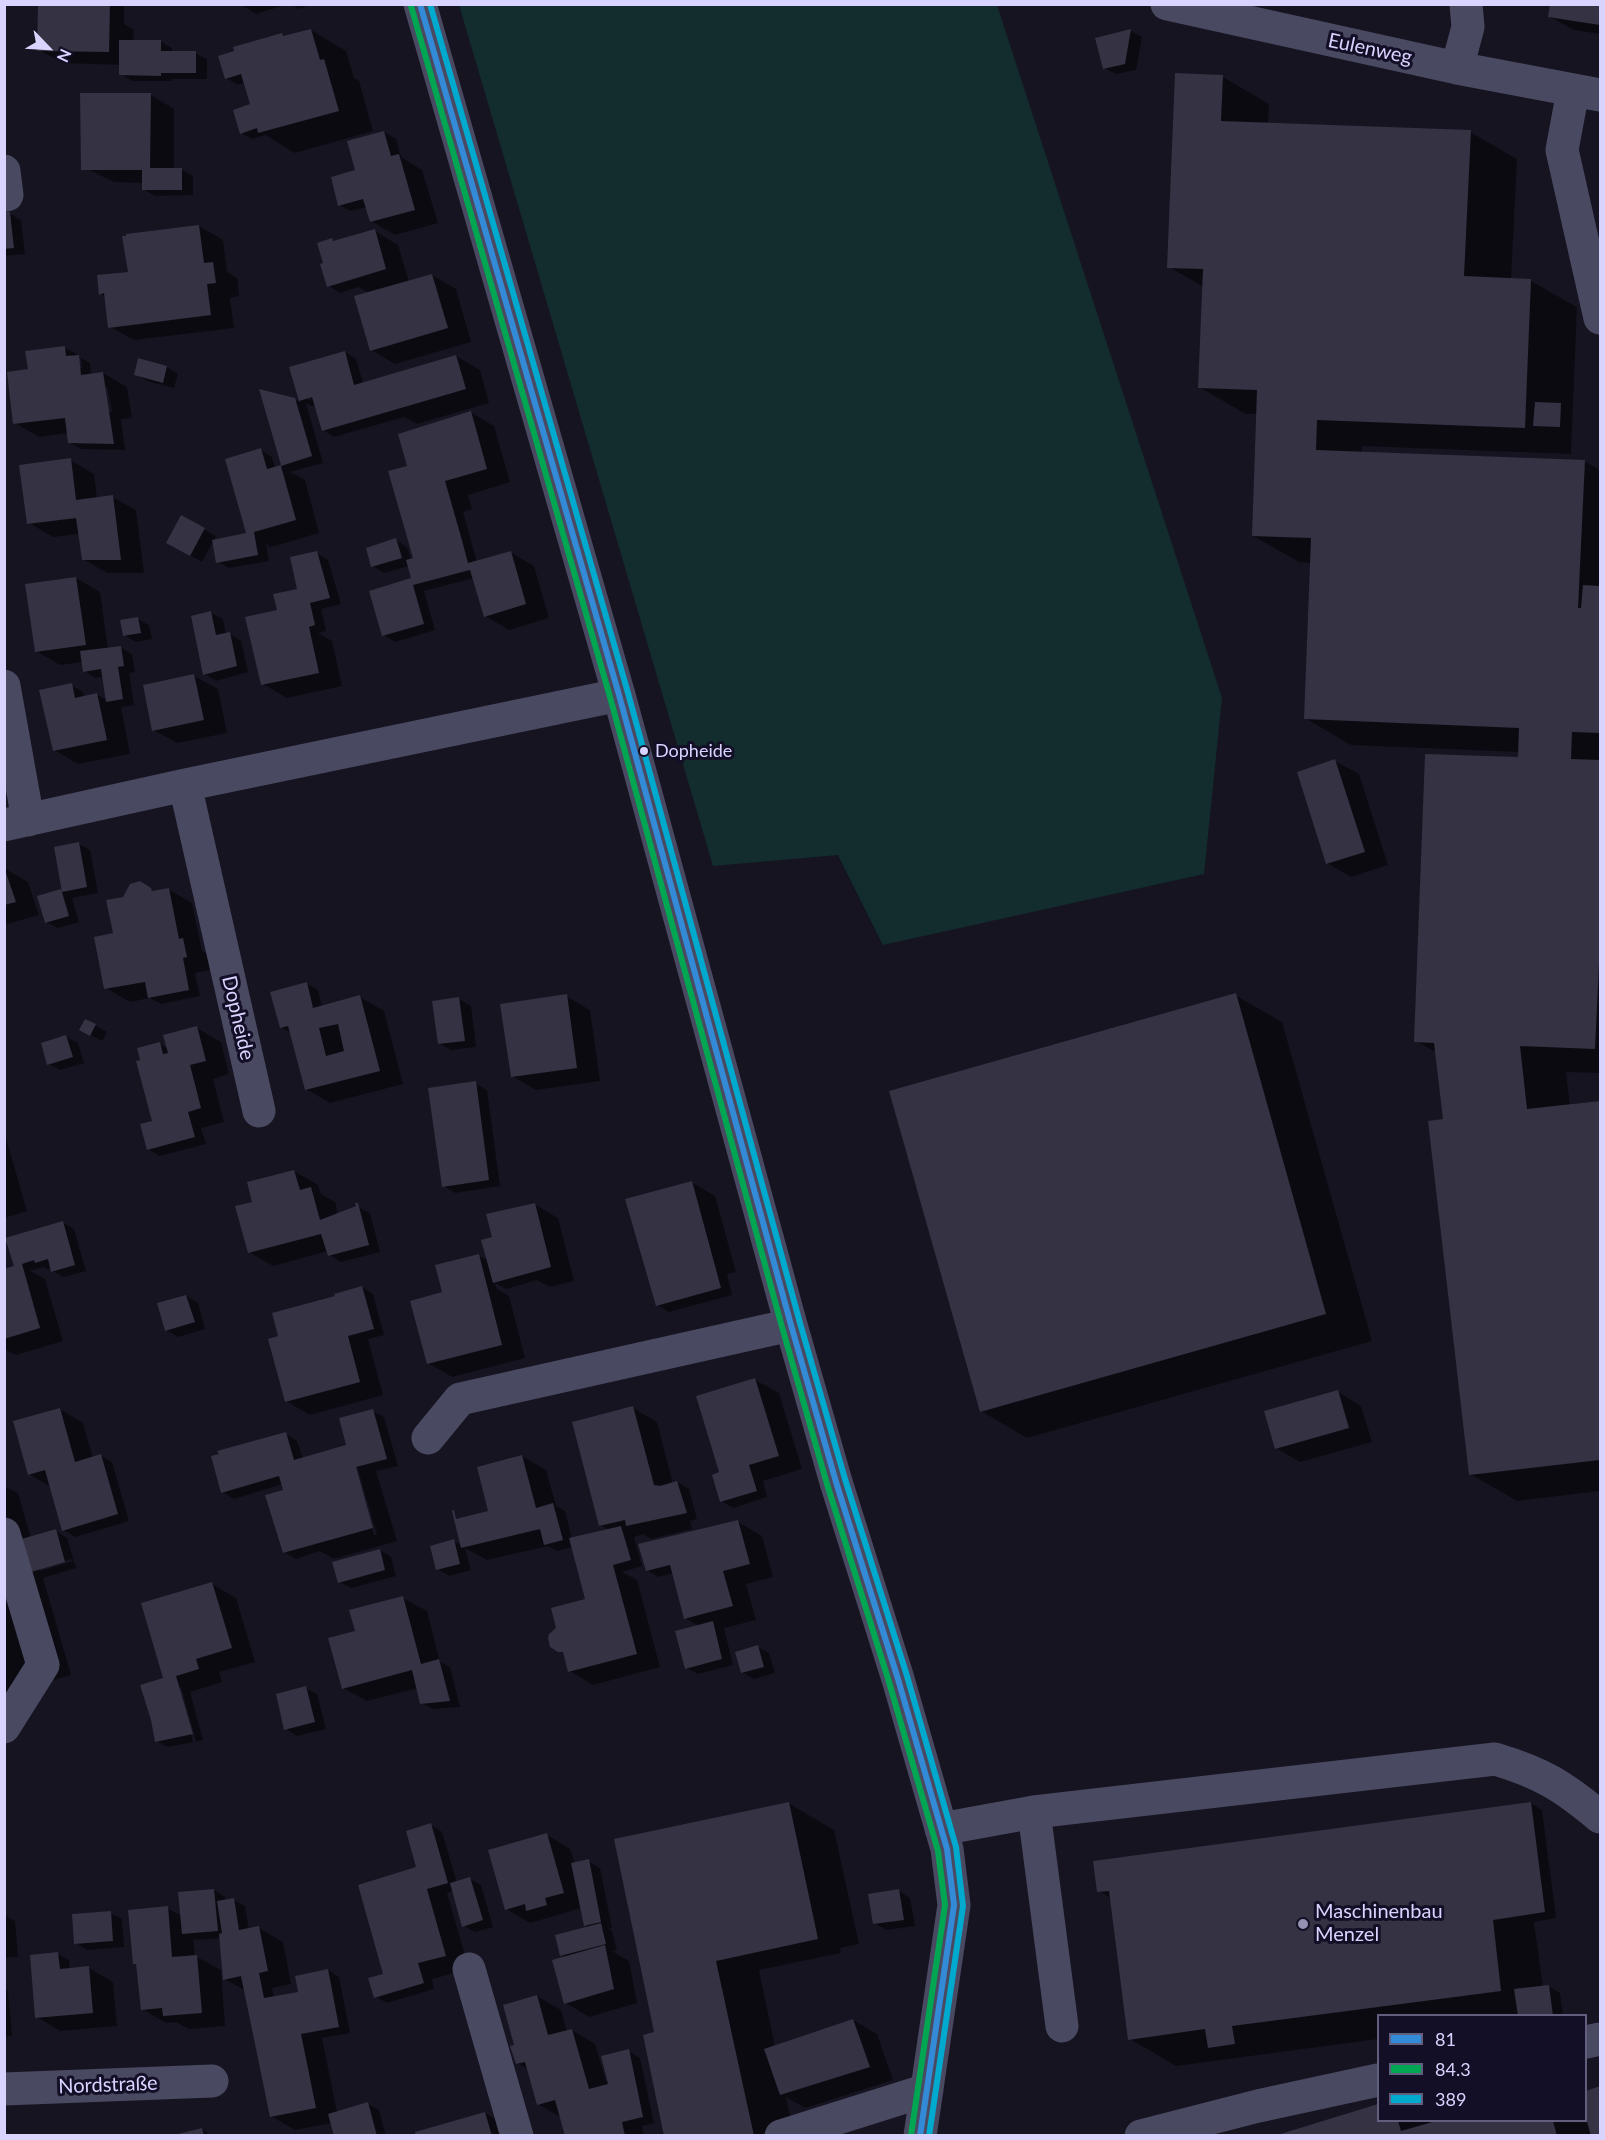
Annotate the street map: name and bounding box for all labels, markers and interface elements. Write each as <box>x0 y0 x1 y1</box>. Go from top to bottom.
north arrow <box>18 18 78 78</box>
street label: Eulenweg <box>1326 28 1414 70</box>
text: N <box>54 46 76 65</box>
place label: Dopheide <box>655 740 732 762</box>
marker: Dopheide <box>638 745 650 757</box>
street label: Dopheide <box>217 973 259 1063</box>
place label: Maschinenbau Menzel <box>1315 1900 1443 1947</box>
marker: Maschinenbau Menzel <box>1296 1917 1310 1931</box>
legend <box>1377 2014 1587 2122</box>
text: 81 <box>1435 2028 1456 2050</box>
text: 84.3 <box>1435 2058 1471 2080</box>
street label: Nordstraße <box>58 2071 158 2099</box>
text: 389 <box>1435 2088 1466 2110</box>

